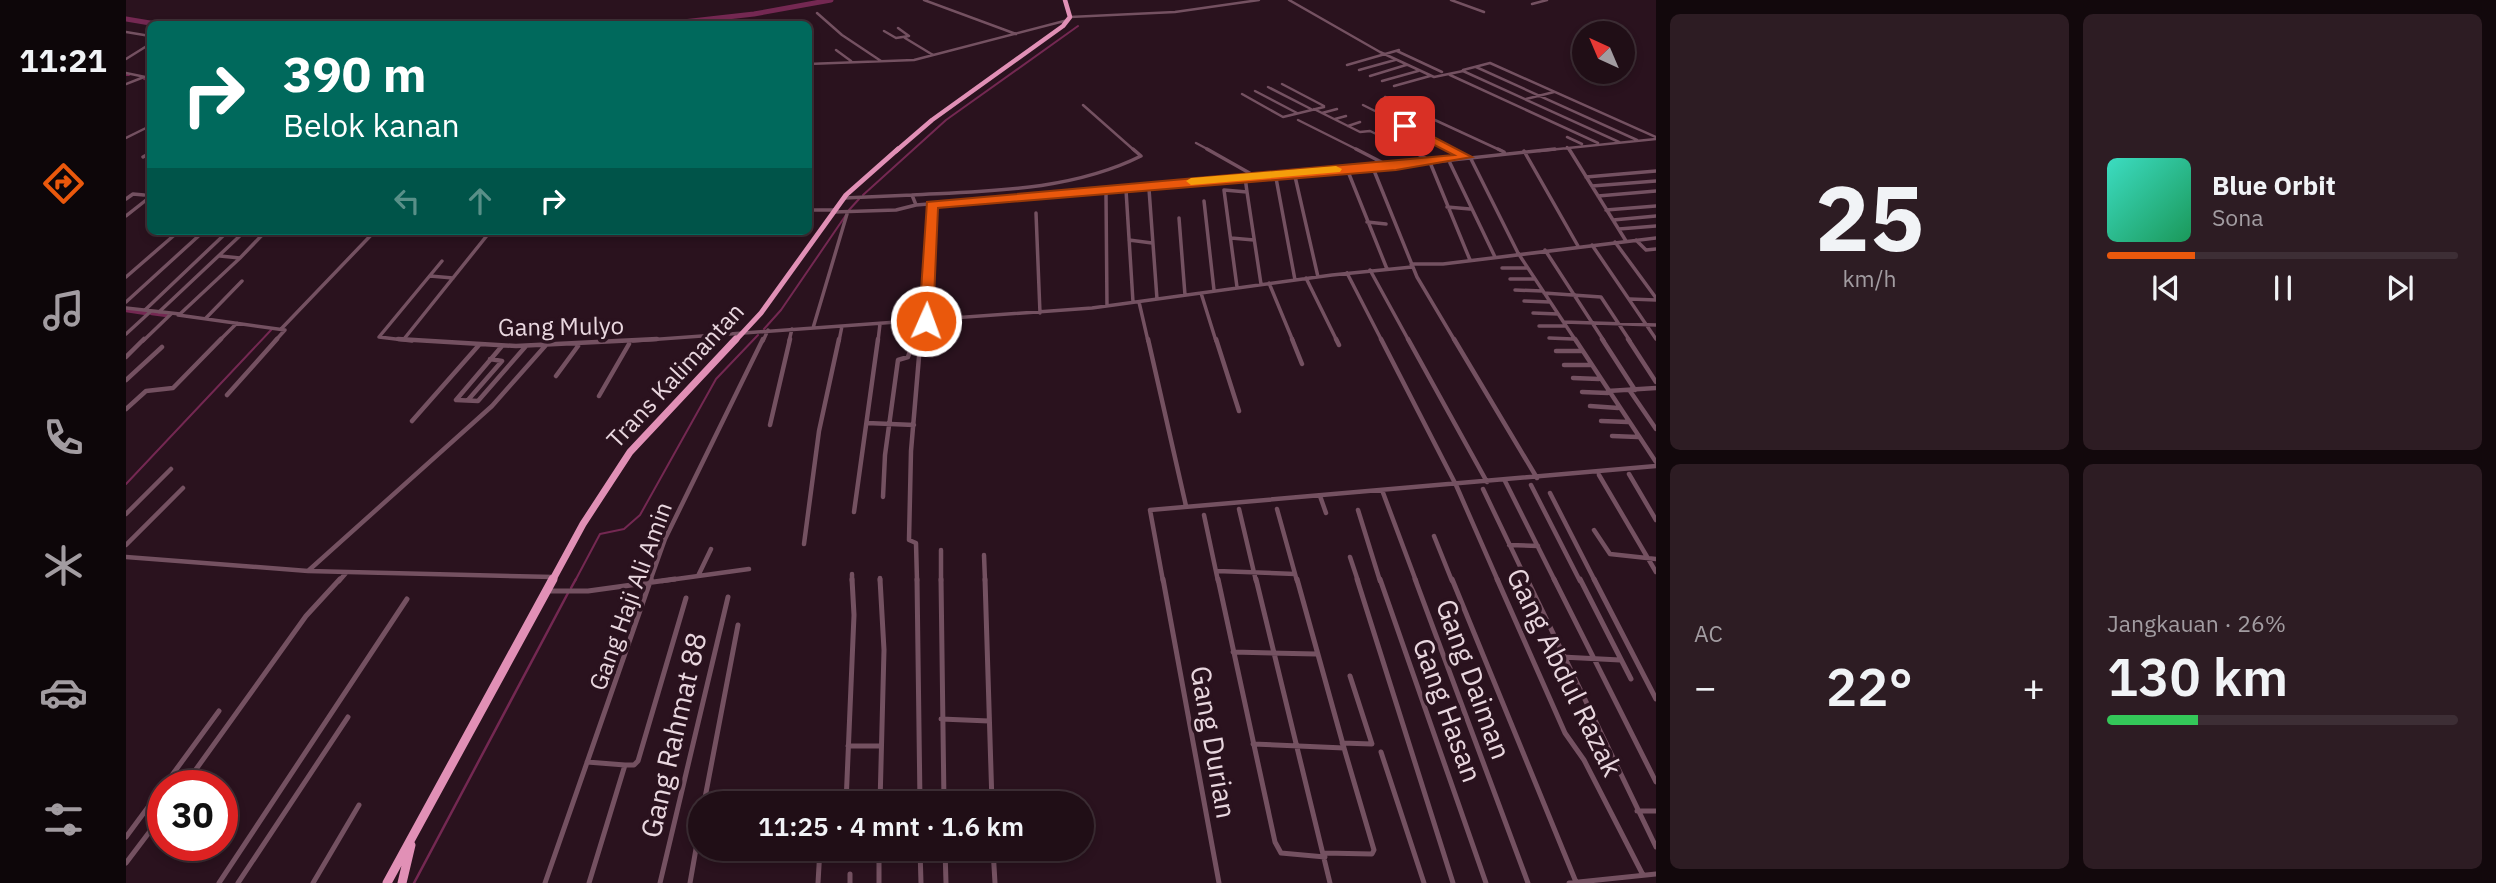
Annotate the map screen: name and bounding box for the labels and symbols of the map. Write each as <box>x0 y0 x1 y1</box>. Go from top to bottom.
north arrow <box>1572 21 1634 84</box>
pin <box>1375 96 1435 156</box>
position arrow <box>889 284 963 358</box>
street label: Trans Kalimantan <box>599 295 751 455</box>
street label: Gang Mulyo <box>498 309 624 343</box>
street label: Gang Haji Ali Amin <box>581 497 679 695</box>
street label: Gang Abdul Razak <box>1498 562 1632 783</box>
street label: Gang Daiman <box>1428 594 1520 764</box>
street label: Gang Rahmat 88 <box>631 629 715 841</box>
street label: Gang Hasan <box>1405 633 1491 787</box>
street label: Gang Durian <box>1182 663 1246 821</box>
speed limit sign: 30 <box>147 770 238 861</box>

